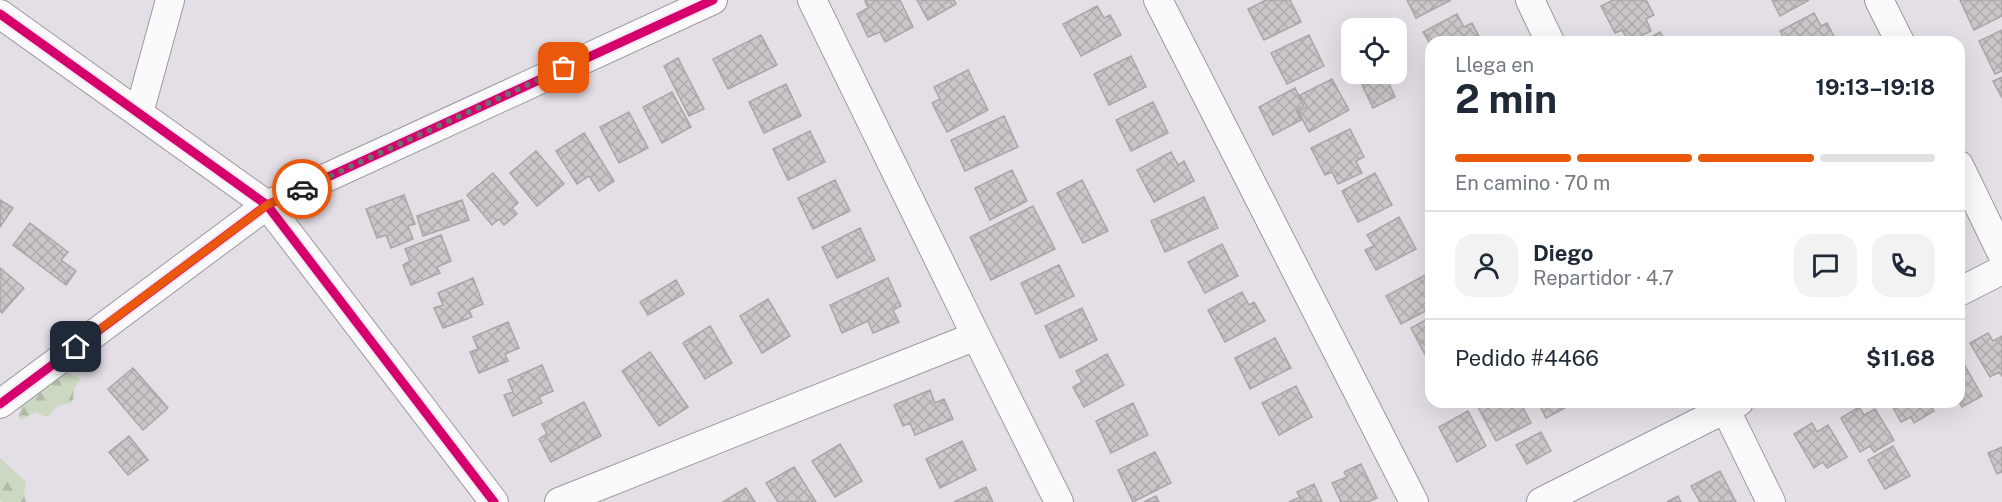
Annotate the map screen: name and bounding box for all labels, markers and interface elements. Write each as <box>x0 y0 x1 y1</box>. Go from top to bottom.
map controls <box>1341 18 1407 84</box>
button: locate <box>1341 18 1407 84</box>
pin <box>538 42 589 93</box>
icon: bag <box>547 51 580 84</box>
text: Llega en <box>1455 53 1534 77</box>
text: 19:13–19:18 <box>1816 74 1935 100</box>
text: 2 min <box>1455 76 1557 122</box>
courier <box>272 159 332 219</box>
text: En camino · 70 m <box>1455 171 1610 195</box>
icon: car <box>286 173 319 206</box>
button: person <box>1455 234 1518 297</box>
button: chat <box>1794 234 1857 297</box>
button: phone <box>1872 234 1935 297</box>
text: Diego <box>1533 240 1593 266</box>
text: Repartidor · 4.7 <box>1533 266 1674 290</box>
pin <box>50 321 101 372</box>
icon: home <box>59 330 92 363</box>
text: Pedido #4466 <box>1455 345 1599 371</box>
text: $11.68 <box>1866 345 1935 371</box>

